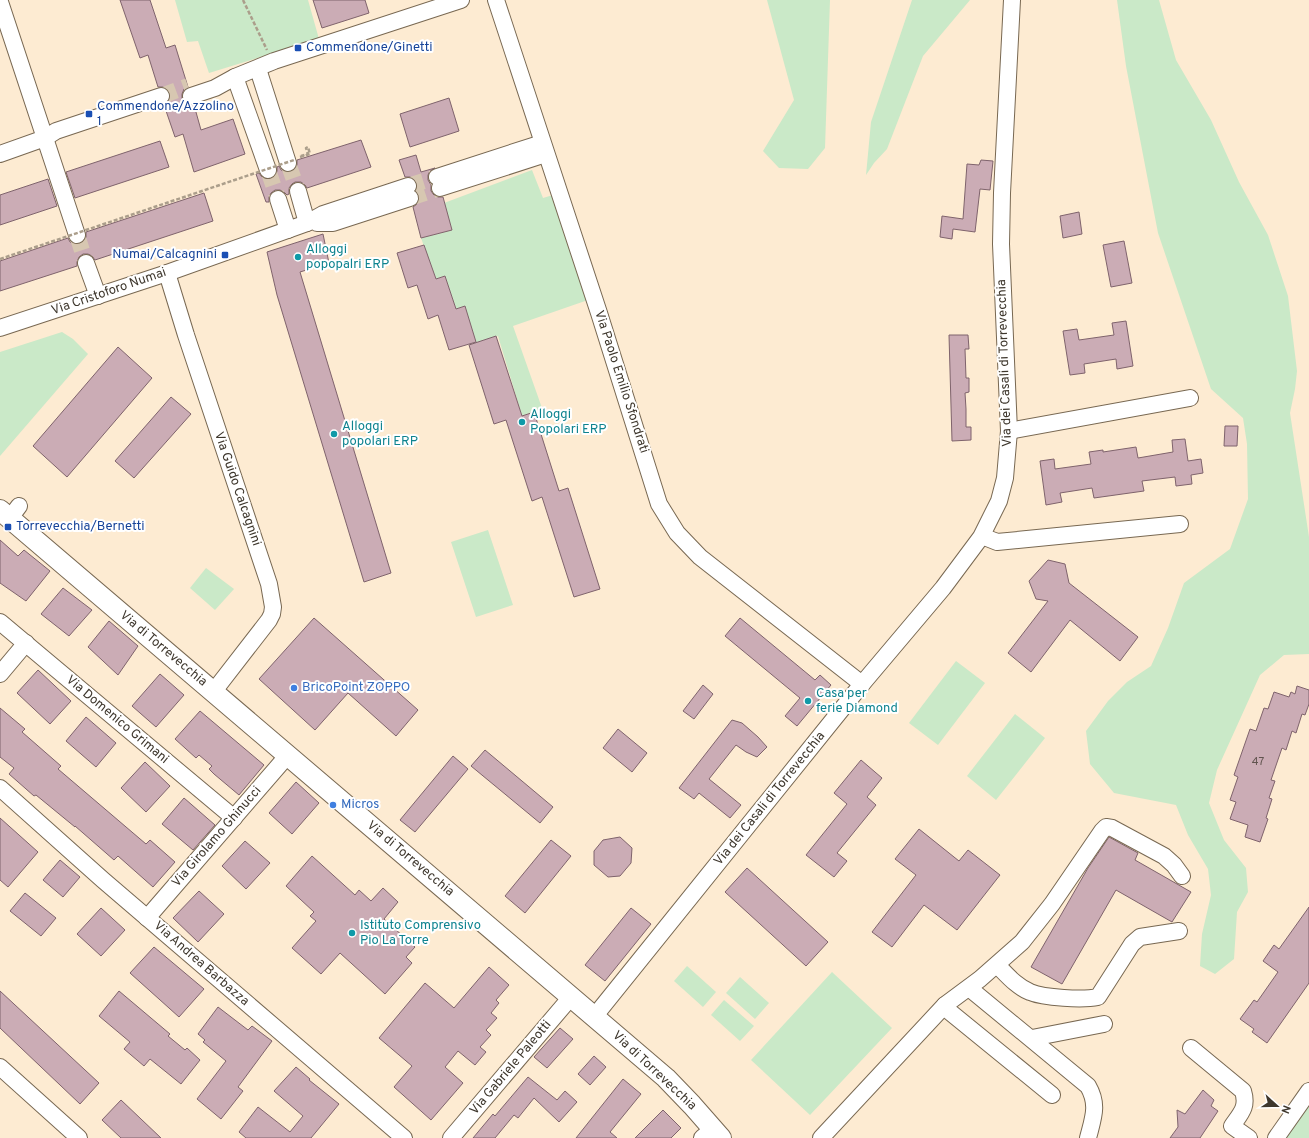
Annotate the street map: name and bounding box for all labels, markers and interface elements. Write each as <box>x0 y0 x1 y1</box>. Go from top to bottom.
place label: Commendone/Ginetti <box>306 40 432 56</box>
marker: Commendone/Ginetti <box>293 43 303 53</box>
place label: Commendone/Azzolino 1 <box>97 99 234 130</box>
marker: Commendone/Azzolino 1 <box>84 109 94 119</box>
place label: Alloggi popopalri ERP <box>306 242 389 273</box>
place label: Numai/Calcagnini <box>112 247 217 263</box>
marker: Numai/Calcagnini <box>220 250 230 260</box>
marker: Alloggi popopalri ERP <box>293 252 303 262</box>
street label: Via Cristoforo Numai <box>50 265 168 319</box>
street label: Via dei Casali di Torrevecchia <box>994 279 1016 447</box>
street label: Via Paolo Emilio Sfondrati <box>590 308 652 456</box>
place label: Alloggi Popolari ERP <box>530 407 607 438</box>
marker: Alloggi Popolari ERP <box>517 417 527 427</box>
place label: Alloggi popolari ERP <box>342 419 418 450</box>
marker: Alloggi popolari ERP <box>329 429 339 439</box>
street label: Via Guido Calcagnini <box>210 430 264 548</box>
place label: Torrevecchia/Bernetti <box>16 519 145 535</box>
marker: Torrevecchia/Bernetti <box>3 522 13 532</box>
street label: Via di Torrevecchia <box>116 608 210 690</box>
street label: Via Domenico Grimani <box>62 672 172 768</box>
place label: BricoPoint ZOPPO <box>302 680 410 696</box>
marker: BricoPoint ZOPPO <box>289 683 299 693</box>
place label: Casa per ferie Diamond <box>816 686 898 717</box>
marker: Casa per ferie Diamond <box>803 696 813 706</box>
street label: Via dei Casali di Torrevecchia <box>711 729 829 869</box>
house number: 47 <box>1252 755 1264 769</box>
street label: Via Girolamo Ghinucci <box>169 783 265 891</box>
place label: Micros <box>341 797 379 813</box>
marker: Micros <box>328 800 338 810</box>
street label: Via di Torrevecchia <box>363 818 457 900</box>
street label: Via Andrea Barbazza <box>150 918 252 1010</box>
place label: Istituto Comprensivo Pio La Torre <box>360 918 481 949</box>
marker: Istituto Comprensivo Pio La Torre <box>347 928 357 938</box>
street label: Via Gabriele Paleotti <box>467 1017 555 1119</box>
street label: Via di Torrevecchia <box>609 1028 699 1114</box>
north arrow <box>1257 1086 1297 1126</box>
text: N <box>1277 1103 1293 1115</box>

